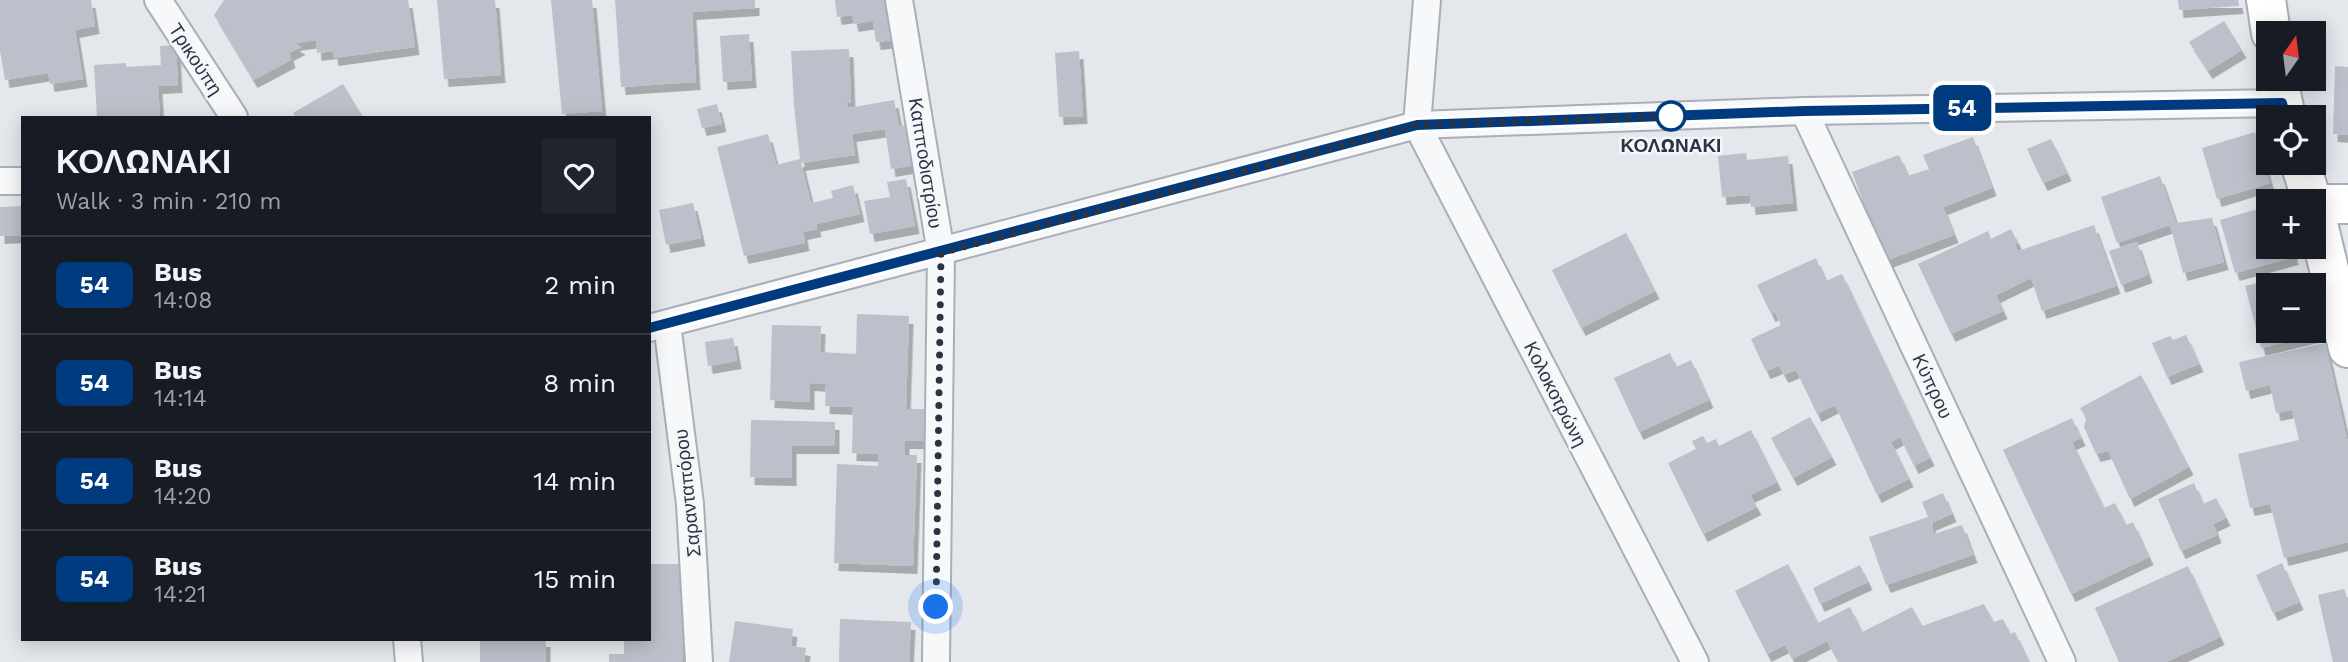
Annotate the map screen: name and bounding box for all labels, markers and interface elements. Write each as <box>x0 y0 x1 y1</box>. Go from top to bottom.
street label: Τρικούπη <box>164 19 227 100</box>
north arrow <box>2256 21 2326 91</box>
map controls <box>2256 21 2326 343</box>
line badge: 54 <box>1930 85 1994 131</box>
text: 54 <box>1947 94 1977 122</box>
street label: Καπποδιστρίου <box>904 96 947 230</box>
marker: ΚΟΛΩΝΑΚΙ <box>1656 101 1686 131</box>
button: locate <box>2256 105 2326 175</box>
place label: ΚΟΛΩΝΑΚΙ <box>1621 134 1721 157</box>
button: heart <box>542 139 616 213</box>
text: ΚΟΛΩΝΑΚΙ <box>56 142 231 181</box>
text: Walk · 3 min · 210 m <box>56 188 282 215</box>
button: + <box>2256 189 2326 259</box>
text: Bus <box>154 257 202 287</box>
text: 2 min <box>544 270 616 300</box>
text: 54 <box>80 271 109 299</box>
button: − <box>2256 273 2326 343</box>
text: 14:08 <box>154 287 212 314</box>
street label: Κολοκοτρώνη <box>1519 338 1592 451</box>
street label: Κύπρου <box>1908 350 1958 422</box>
text: Bus <box>154 355 202 385</box>
text: 8 min <box>543 368 616 398</box>
text: 54 <box>80 369 109 397</box>
text: 14:14 <box>154 385 207 412</box>
street label: Σαρανταπόρου <box>669 428 706 558</box>
text: Bus <box>154 453 202 483</box>
text: 14 min <box>533 466 616 496</box>
text: 54 <box>80 467 109 495</box>
text: 14:20 <box>154 483 212 510</box>
text: Bus <box>154 551 202 581</box>
text: 15 min <box>534 564 616 594</box>
text: 54 <box>80 565 109 593</box>
text: 14:21 <box>154 581 206 608</box>
your location <box>918 589 953 624</box>

